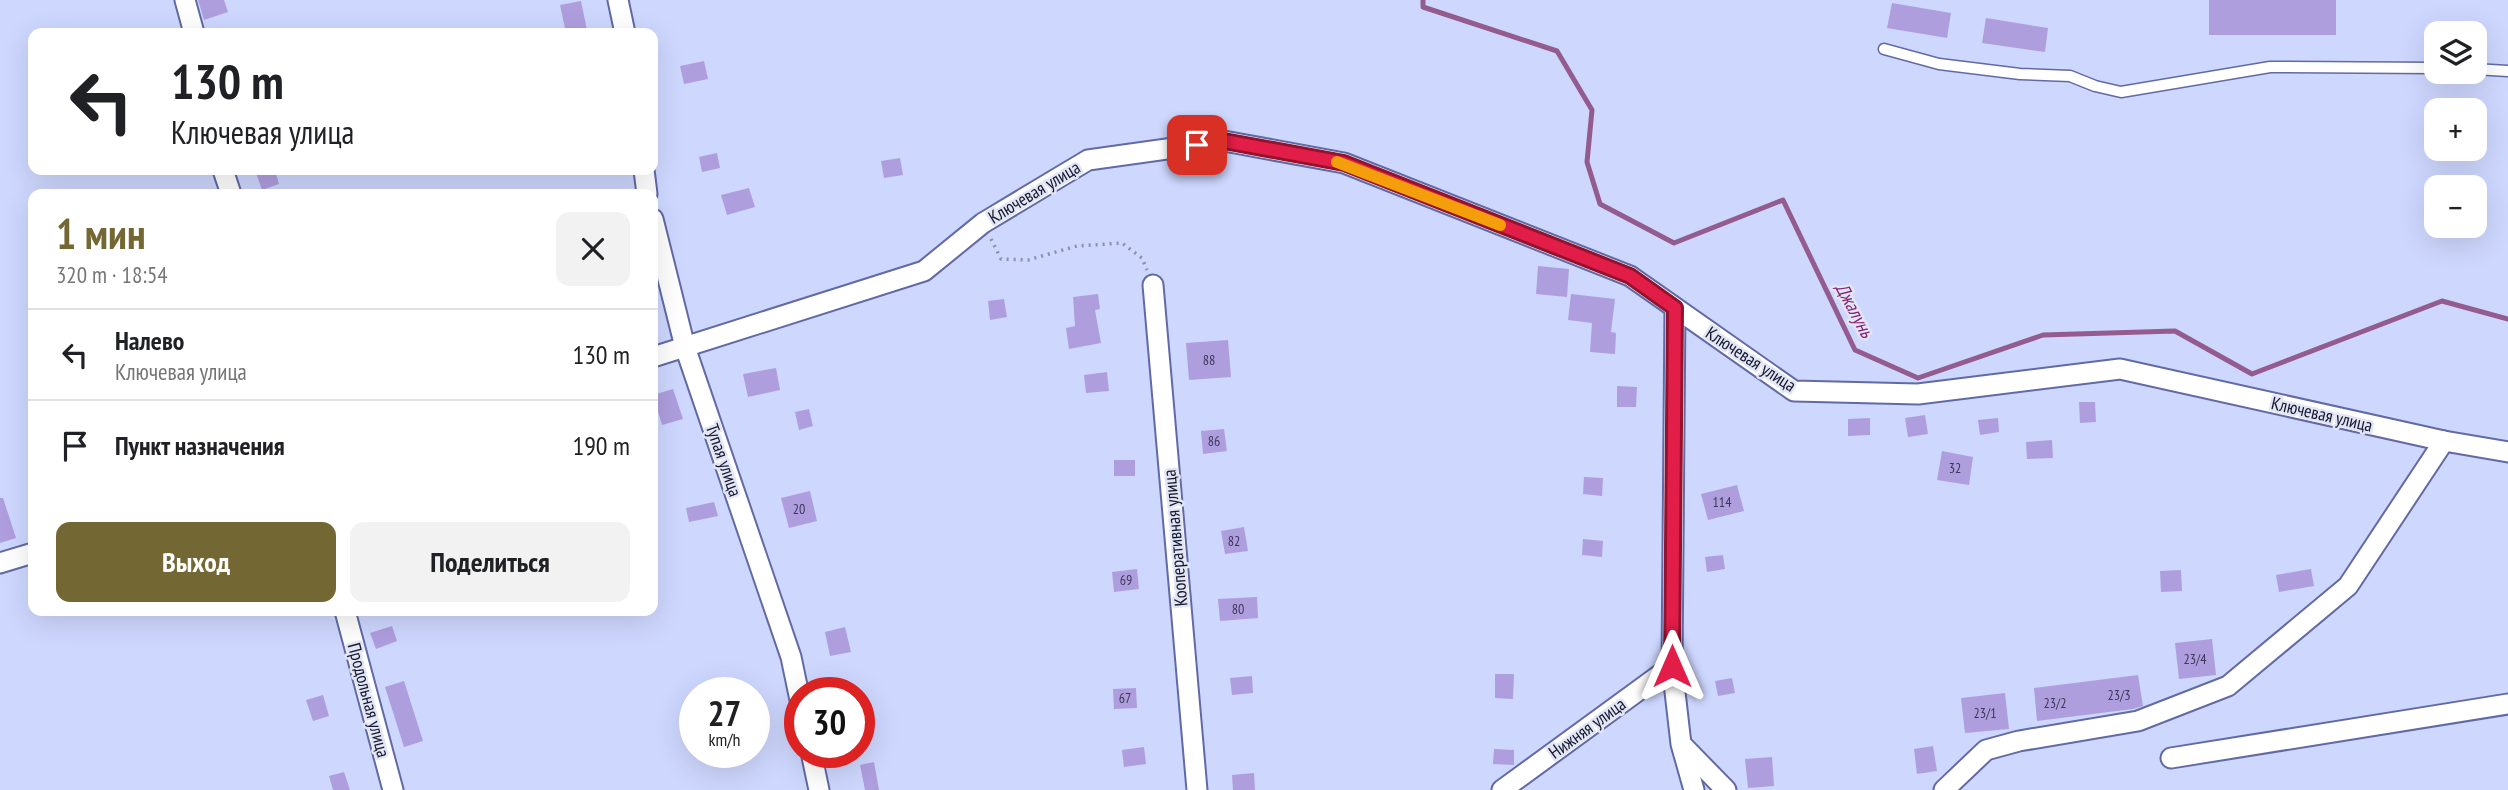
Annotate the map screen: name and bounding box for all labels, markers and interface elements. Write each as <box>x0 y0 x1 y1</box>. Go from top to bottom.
map controls <box>2424 21 2487 238</box>
button: layers <box>2424 21 2487 84</box>
text: 130 m <box>171 49 284 113</box>
icon: left <box>56 56 147 147</box>
button: + <box>2424 98 2487 161</box>
text: Ключевая улица <box>171 111 354 153</box>
pin <box>1167 115 1227 175</box>
icon: arrive <box>1178 126 1216 164</box>
street label: Ключевая улица <box>984 156 1084 228</box>
button: − <box>2424 175 2487 238</box>
text: 1 мин <box>56 206 146 261</box>
button: close <box>556 212 630 286</box>
text: 320 m · 18:54 <box>56 260 168 289</box>
water label: Джалунь <box>1830 278 1880 342</box>
street label: Ключевая улица <box>1701 321 1801 397</box>
text: Налево <box>115 324 184 357</box>
icon: left <box>56 336 94 374</box>
text: 130 m <box>572 338 630 371</box>
house number: 88 <box>1203 351 1215 369</box>
text: Ключевая улица <box>115 357 247 386</box>
street label: Ключевая улица <box>2269 391 2375 437</box>
street label: Тупая улица <box>701 421 747 499</box>
icon: arrive <box>56 427 94 465</box>
text: Пункт назначения <box>115 429 285 462</box>
text: 190 m <box>572 429 630 462</box>
house number: 86 <box>1208 432 1220 450</box>
house number: 32 <box>1949 459 1961 477</box>
street label: Кооперативная улица <box>1158 469 1192 607</box>
house number: 114 <box>1713 493 1732 511</box>
house number: 20 <box>793 500 805 518</box>
button: Выход <box>56 522 336 602</box>
button: Поделиться <box>350 522 630 602</box>
house number: 82 <box>1228 532 1240 550</box>
house number: 69 <box>1120 571 1132 589</box>
house number: 80 <box>1232 600 1244 618</box>
position arrow <box>1635 629 1709 703</box>
street label: Продольная улица <box>343 640 395 760</box>
house number: 23/4 <box>2183 650 2207 668</box>
speed limit sign: 30 <box>784 677 875 768</box>
house number: 23/3 <box>2107 686 2131 704</box>
house number: 67 <box>1119 689 1131 707</box>
text: 27 <box>708 690 741 736</box>
street label: Нижняя улица <box>1544 692 1630 764</box>
house number: 23/2 <box>2043 694 2067 712</box>
house number: 23/1 <box>1973 704 1997 722</box>
text: km/h <box>709 728 740 751</box>

